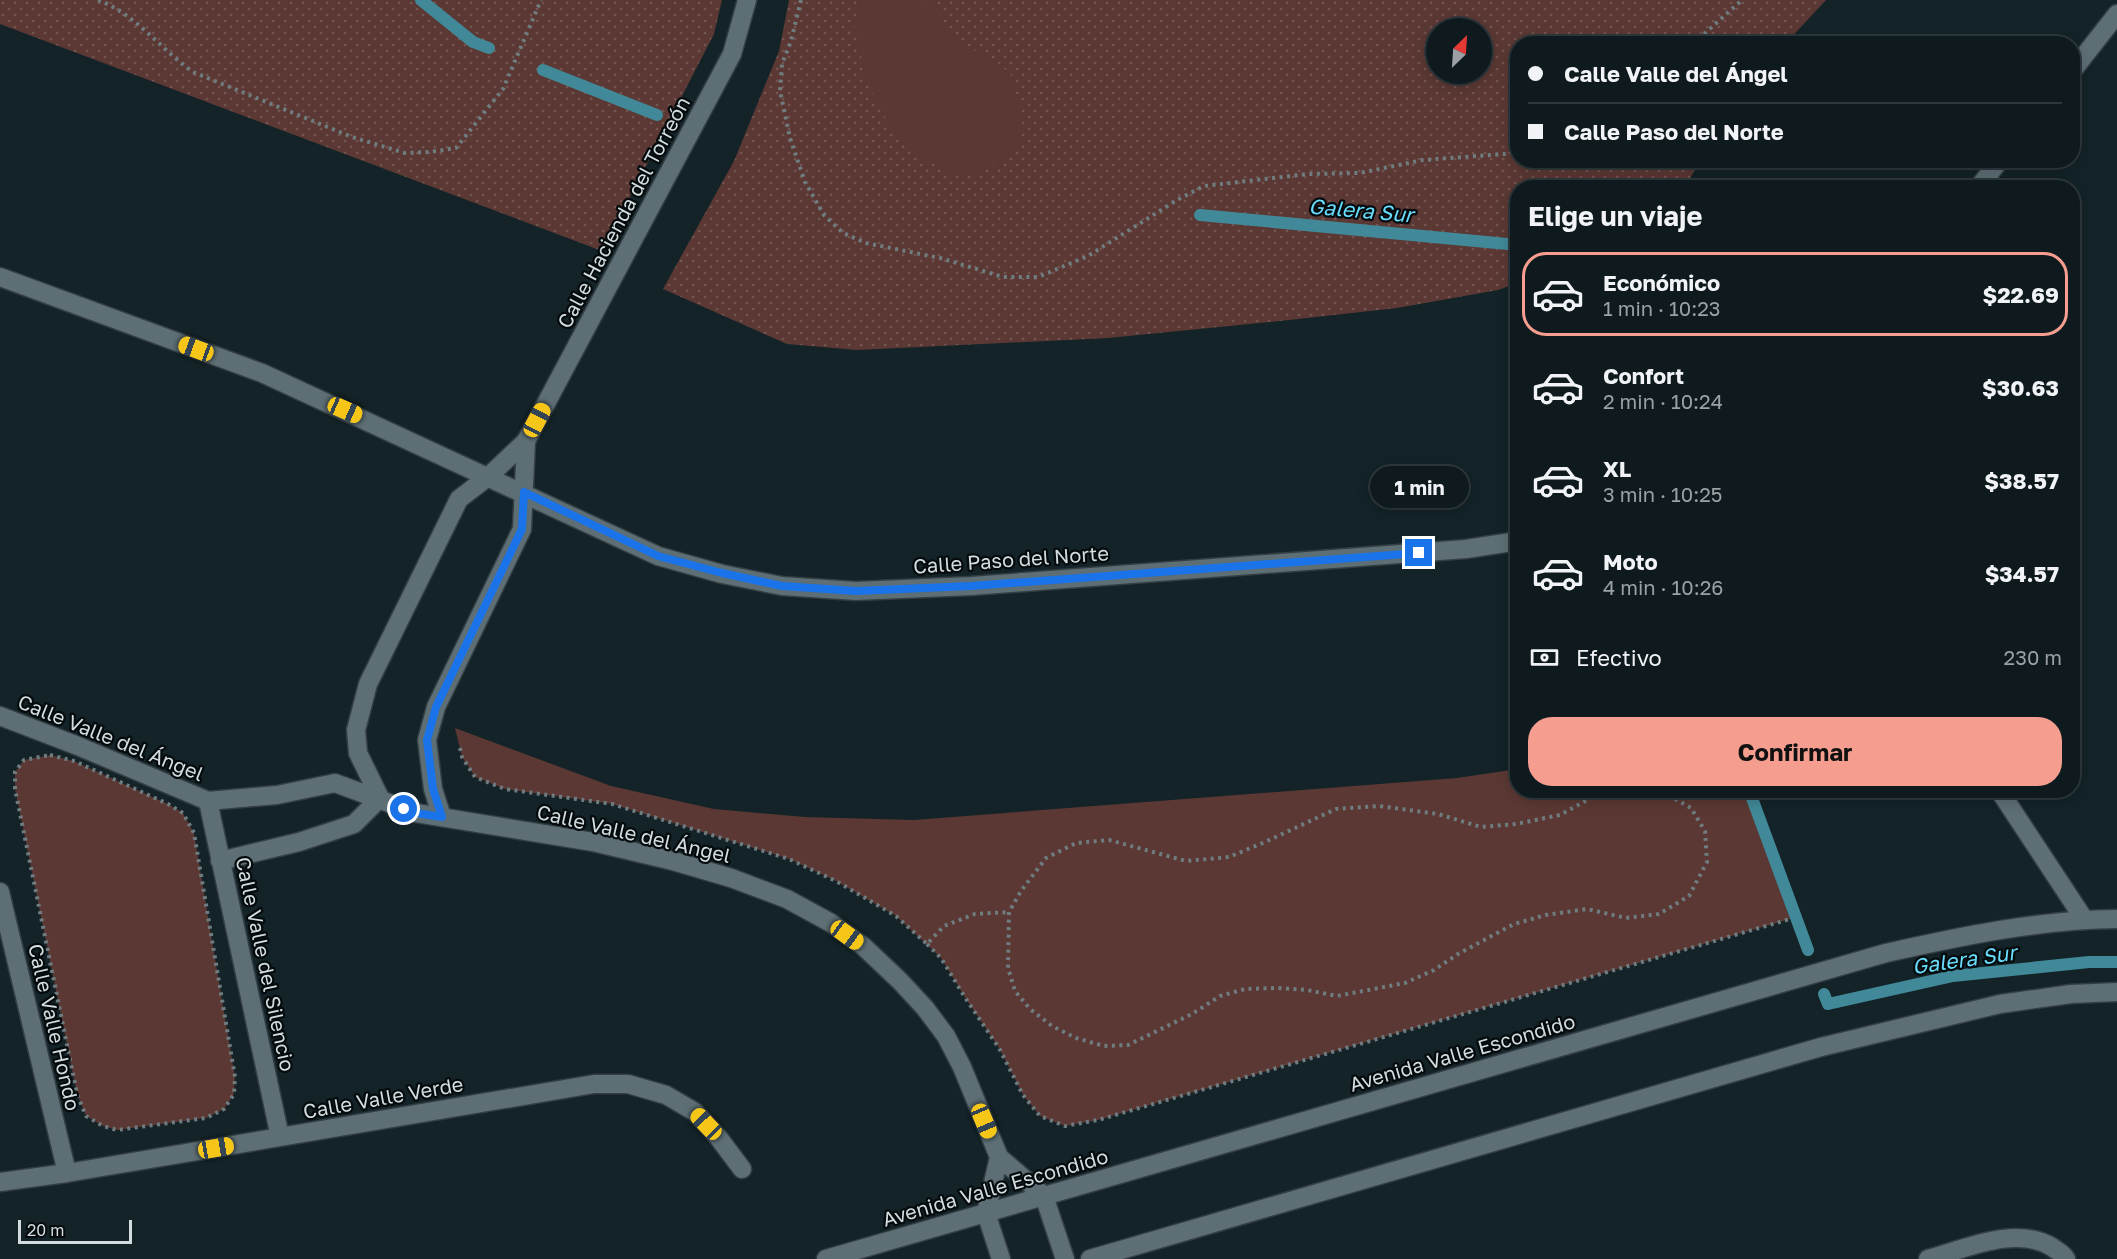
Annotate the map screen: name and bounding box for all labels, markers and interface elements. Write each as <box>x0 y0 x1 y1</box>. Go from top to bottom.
north arrow <box>1426 18 1492 84</box>
map controls <box>1426 18 1492 84</box>
text: Calle Valle del Ángel <box>1564 60 1788 87</box>
street label: Calle Hacienda del Torreón <box>552 92 694 332</box>
text: Calle Paso del Norte <box>1564 118 1784 145</box>
water label: Galera Sur <box>1308 192 1417 228</box>
text: Elige un viaje <box>1528 200 1702 232</box>
icon: car <box>1531 267 1585 321</box>
text: Económico <box>1603 269 1720 296</box>
text: $22.69 <box>1982 281 2059 308</box>
text: 1 min · 10:23 <box>1603 296 1720 320</box>
car <box>176 334 216 364</box>
icon: car <box>1531 360 1585 414</box>
text: Confort <box>1603 362 1684 389</box>
text: $30.63 <box>1982 374 2059 401</box>
text: 2 min · 10:24 <box>1603 389 1723 413</box>
car <box>325 394 365 426</box>
car <box>521 400 553 440</box>
icon: car <box>1531 453 1585 507</box>
text: XL <box>1603 455 1631 482</box>
callout: 1 min <box>1370 466 1468 508</box>
text: $38.57 <box>1984 467 2059 494</box>
text: 1 min <box>1394 475 1445 499</box>
text: 3 min · 10:25 <box>1603 482 1722 506</box>
route end <box>1405 539 1432 566</box>
street label: Calle Paso del Norte <box>912 540 1110 578</box>
icon: car <box>1531 546 1585 600</box>
text: Moto <box>1603 548 1658 575</box>
text: $34.57 <box>1985 560 2059 587</box>
text: 4 min · 10:26 <box>1603 575 1723 599</box>
icon: cash <box>1528 641 1561 674</box>
text: Efectivo <box>1576 644 1662 671</box>
text: 230 m <box>2004 645 2062 669</box>
street label: Calle Valle del Ángel <box>15 689 207 785</box>
button: Confirmar <box>1528 717 2062 786</box>
route start <box>390 795 417 822</box>
street label: Calle Valle del Ángel <box>535 799 733 867</box>
street label: Calle Valle del Silencio <box>232 855 300 1073</box>
car <box>827 917 867 953</box>
water label: Galera Sur <box>1910 938 2020 979</box>
street label: Calle Valle Hondo <box>24 941 86 1113</box>
street label: Avenida Valle Escondido <box>1346 1008 1578 1096</box>
street label: Calle Valle Verde <box>301 1071 465 1123</box>
car <box>969 1101 999 1141</box>
car <box>687 1105 725 1143</box>
car <box>197 1136 235 1160</box>
street label: Avenida Valle Escondido <box>879 1143 1111 1231</box>
scale bar <box>18 1217 132 1244</box>
text: 20 m <box>27 1220 64 1240</box>

